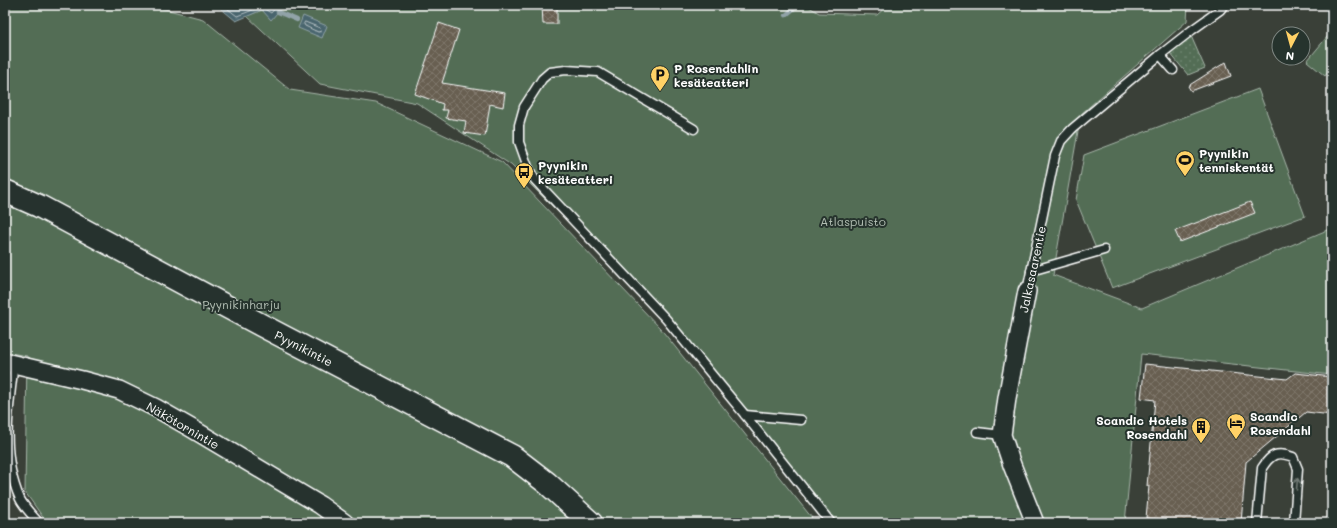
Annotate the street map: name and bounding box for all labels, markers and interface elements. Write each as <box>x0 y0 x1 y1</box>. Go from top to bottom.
north arrow <box>1271 26 1311 66</box>
text: N <box>1285 49 1295 64</box>
place label: P Rosendahlin kesäteatteri <box>674 60 758 90</box>
parking icon: P Rosendahlin kesäteatteri <box>649 64 671 92</box>
place label: Pyynikin tenniskentät <box>1199 145 1274 175</box>
sports icon: Pyynikin tenniskentät <box>1174 149 1196 177</box>
place label: Pyynikin kesäteatteri <box>538 157 613 187</box>
bus stop icon: Pyynikin kesäteatteri <box>513 161 535 189</box>
park label: Atlaspuisto <box>820 213 886 229</box>
street label: Jalkasaarentie <box>1015 224 1049 314</box>
park label: Pyynikinharju <box>202 296 280 312</box>
street label: Pyynikintie <box>272 327 336 369</box>
street label: Näkötornintie <box>144 398 222 452</box>
place label: Scandic Rosendahl <box>1250 408 1311 438</box>
place label: Scandic Hotels Rosendahl <box>1096 412 1187 442</box>
hotel icon: Scandic Rosendahl <box>1225 412 1247 440</box>
building icon: Scandic Hotels Rosendahl <box>1190 416 1212 444</box>
one-way arrow <box>1293 478 1301 491</box>

